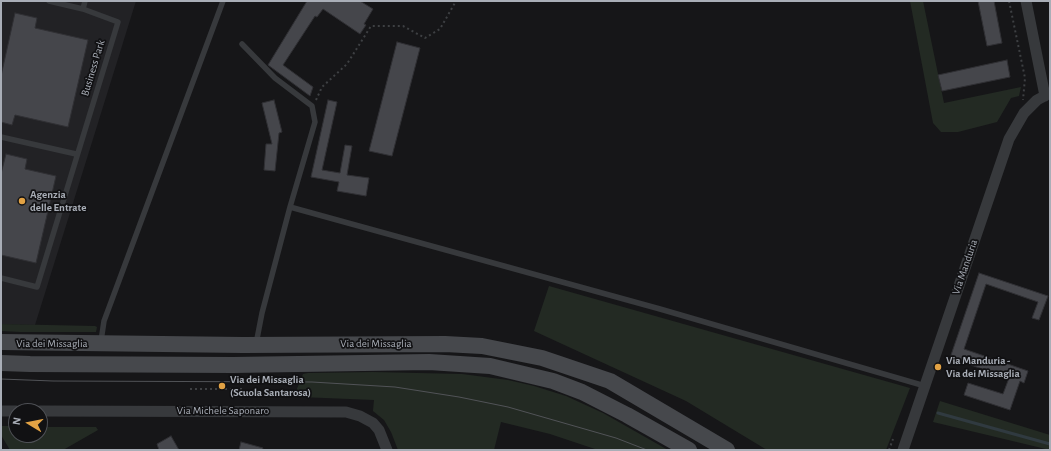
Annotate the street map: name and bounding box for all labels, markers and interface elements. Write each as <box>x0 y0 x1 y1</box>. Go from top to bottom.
street label: Business Park <box>78 38 108 98</box>
place label: Agenzia delle Entrate <box>30 188 86 214</box>
marker: Agenzia delle Entrate <box>17 196 27 206</box>
street label: Via Manduria <box>949 238 981 296</box>
street label: Via dei Missaglia <box>16 337 88 351</box>
street label: Via dei Missaglia <box>340 337 412 351</box>
place label: Via Manduria - Via dei Missaglia <box>946 354 1020 380</box>
marker: Via Manduria - Via dei Missaglia <box>933 362 943 372</box>
place label: Via dei Missaglia (Scuola Santarosa) <box>230 373 311 399</box>
marker: Via dei Missaglia (Scuola Santarosa) <box>217 381 227 391</box>
north arrow <box>8 403 48 443</box>
street label: Via Michele Saponaro <box>177 404 269 418</box>
text: N <box>11 416 23 426</box>

